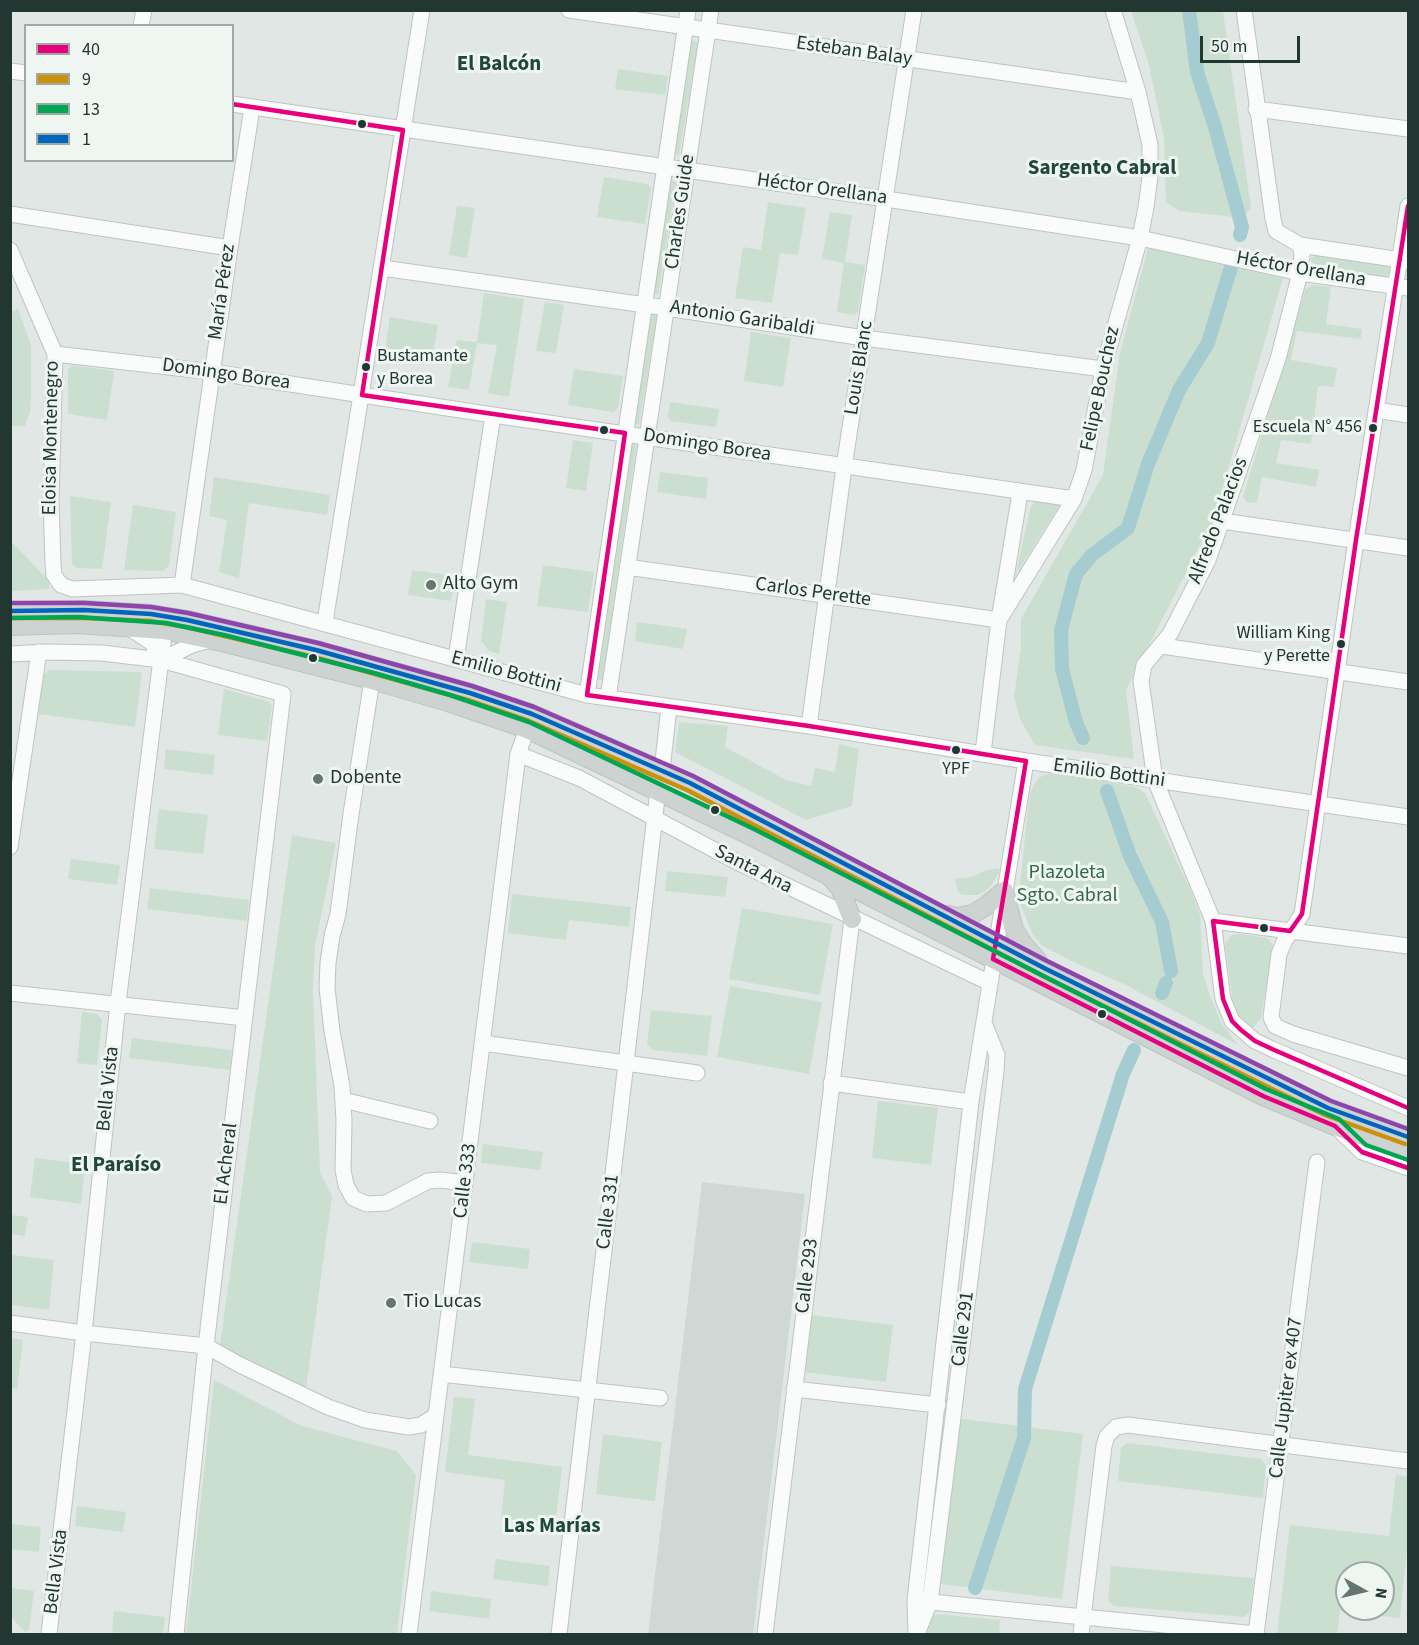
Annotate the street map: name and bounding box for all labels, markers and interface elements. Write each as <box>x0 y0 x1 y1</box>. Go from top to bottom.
legend <box>24 24 234 162</box>
scale bar <box>1203 24 1304 62</box>
street label: Esteban Balay <box>794 32 914 72</box>
text: 50 m <box>1211 34 1247 59</box>
text: 40 <box>82 37 100 62</box>
district label: El Balcón <box>457 52 541 78</box>
text: 9 <box>82 67 91 92</box>
text: 13 <box>82 97 100 122</box>
unlabelled marker <box>356 118 368 130</box>
text: 1 <box>82 127 91 152</box>
street label: Charles Guide <box>661 153 701 271</box>
district label: Sargento Cabral <box>1028 156 1176 182</box>
street label: Héctor Orellana <box>755 169 889 211</box>
street label: María Pérez <box>204 243 242 341</box>
street label: Héctor Orellana <box>1234 247 1368 293</box>
street label: Antonio Garibaldi <box>668 296 816 342</box>
street label: Louis Blanc <box>841 319 879 417</box>
street label: Felipe Bouchez <box>1076 325 1126 453</box>
place label: Bustamante y Borea <box>377 346 468 388</box>
street label: Domingo Borea <box>160 354 292 396</box>
street label: Eloisa Montenegro <box>39 360 65 516</box>
marker: Bustamante y Borea <box>360 361 372 373</box>
place label: Escuela N° 456 <box>1253 417 1362 439</box>
marker: Escuela N° 456 <box>1367 422 1379 434</box>
unlabelled marker <box>598 424 610 436</box>
street label: Domingo Borea <box>641 424 773 468</box>
street label: Alfredo Palacios <box>1184 454 1254 588</box>
place label: Alto Gym <box>443 573 519 597</box>
street label: Carlos Perette <box>754 573 872 613</box>
marker: Alto Gym <box>424 578 438 592</box>
place label: William King y Perette <box>1236 623 1330 666</box>
marker: William King y Perette <box>1335 638 1347 650</box>
street label: Emilio Bottini <box>448 647 564 699</box>
unlabelled marker <box>307 652 319 664</box>
marker: YPF <box>950 744 962 756</box>
street label: Emilio Bottini <box>1051 754 1167 794</box>
place label: YPF <box>942 759 970 781</box>
place label: Dobente <box>330 767 401 791</box>
marker: Dobente <box>311 772 325 786</box>
unlabelled marker <box>709 804 721 816</box>
street label: Santa Ana <box>710 840 796 900</box>
park label: Plazoleta Sgto. Cabral <box>1016 862 1118 909</box>
unlabelled marker <box>1258 922 1270 934</box>
unlabelled marker <box>1096 1008 1108 1020</box>
street label: Bella Vista <box>93 1045 125 1133</box>
street label: El Acheral <box>210 1122 244 1206</box>
street label: Calle 333 <box>449 1142 483 1220</box>
district label: El Paraíso <box>71 1153 161 1179</box>
street label: Calle 331 <box>592 1173 626 1251</box>
street label: Calle 293 <box>791 1237 825 1315</box>
street label: Calle 291 <box>947 1290 981 1368</box>
place label: Tio Lucas <box>403 1291 481 1315</box>
marker: Tio Lucas <box>384 1296 398 1310</box>
street label: Calle Jupiter ex 407 <box>1265 1316 1309 1480</box>
district label: Las Marías <box>503 1514 601 1540</box>
street label: Bella Vista <box>40 1528 74 1616</box>
north arrow <box>1335 1561 1395 1621</box>
text: N <box>1369 1586 1392 1600</box>

